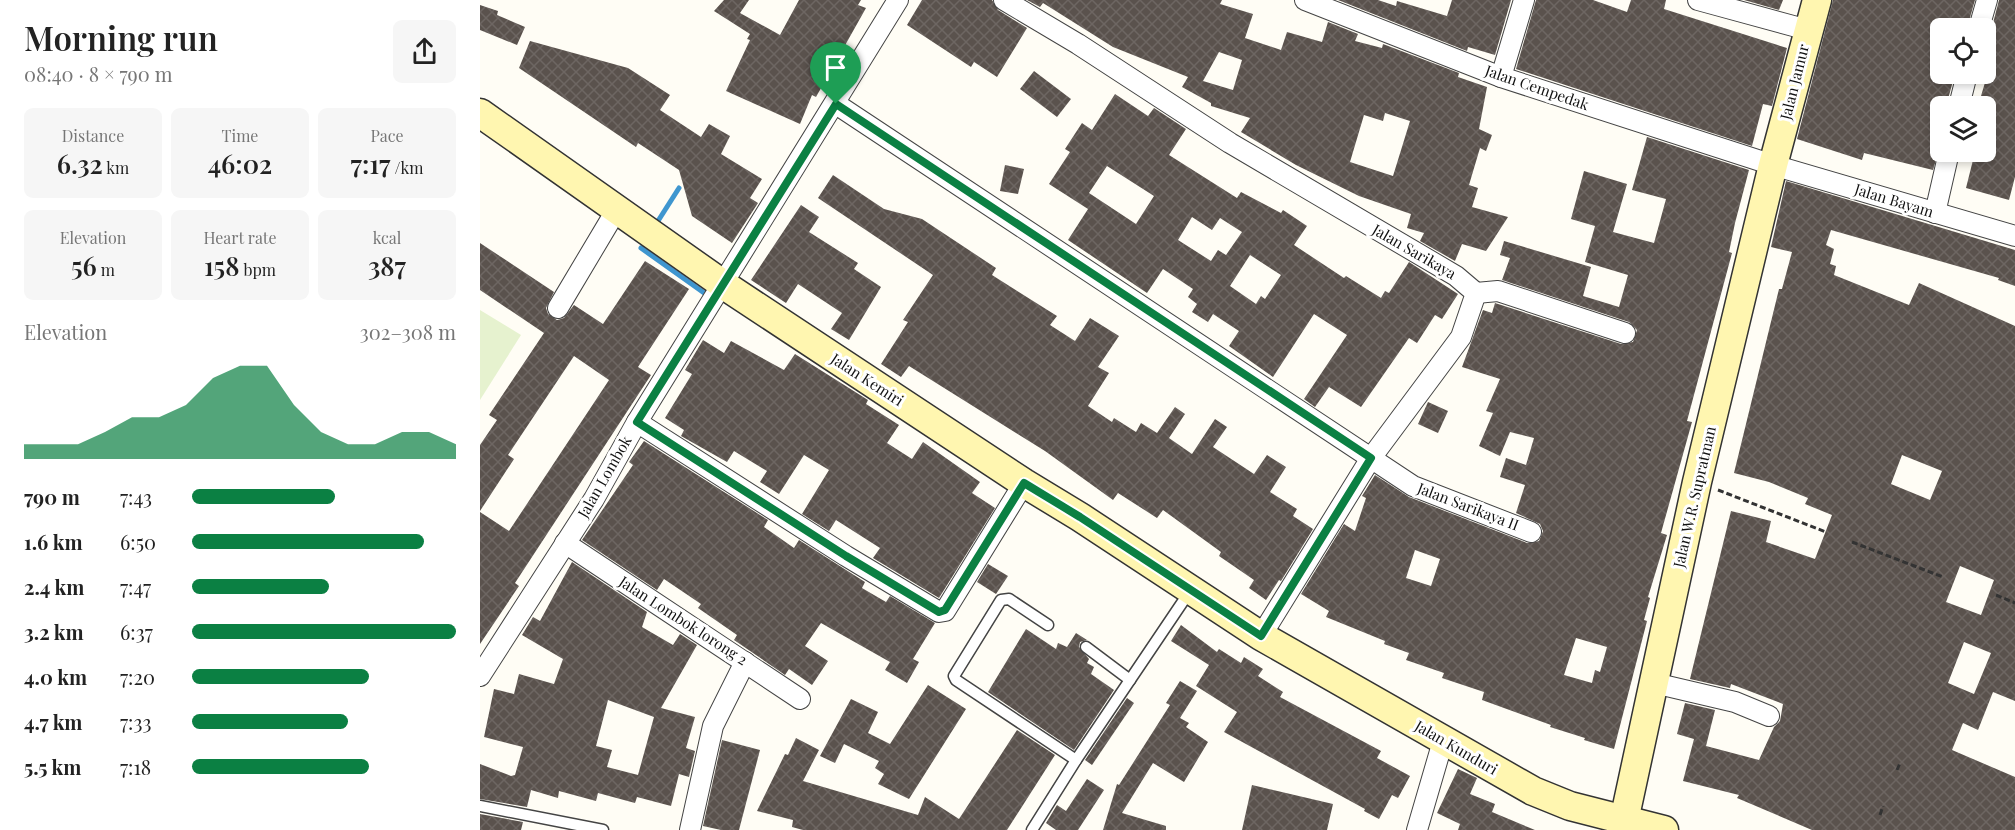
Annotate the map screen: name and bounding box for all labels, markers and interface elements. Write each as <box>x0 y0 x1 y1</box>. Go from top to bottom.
text: Morning run <box>24 15 218 59</box>
map controls <box>1930 18 1996 162</box>
button: locate <box>1930 18 1996 84</box>
button: share <box>393 20 456 83</box>
pin <box>810 42 861 104</box>
street label: Jalan Jamur <box>1775 42 1813 123</box>
icon: arrive <box>819 51 852 84</box>
text: 08:40 · 8 × 790 m <box>24 60 172 87</box>
street label: Jalan Cempedak <box>1482 60 1593 114</box>
button: layers <box>1930 96 1996 162</box>
text: Distance <box>62 125 124 146</box>
text: Time <box>222 125 258 146</box>
text: Pace <box>370 125 404 146</box>
text: 6.32 <box>57 146 103 181</box>
text: 46:02 <box>208 146 272 181</box>
text: 7:17 <box>351 146 391 181</box>
text: km <box>103 157 129 178</box>
text: /km <box>391 157 423 178</box>
street label: Jalan Bayam <box>1851 178 1937 222</box>
street label: Jalan Sarikaya <box>1368 219 1460 283</box>
text: Elevation <box>60 227 126 248</box>
text: Heart rate <box>203 227 277 248</box>
text: kcal <box>373 227 401 248</box>
text: 56 <box>71 248 97 283</box>
text: 158 <box>204 248 239 283</box>
text: 387 <box>368 248 406 283</box>
text: m <box>97 259 115 280</box>
text: bpm <box>239 259 276 280</box>
text: Elevation <box>24 318 107 345</box>
text: 302–308 m <box>360 318 456 345</box>
street label: Jalan Kemiri <box>827 348 908 410</box>
street label: Jalan W.R. Supratman <box>1668 424 1720 570</box>
street label: Jalan Lombok <box>572 431 636 522</box>
street label: Jalan Sarikaya II <box>1414 477 1522 535</box>
text: 790 m <box>24 483 80 510</box>
text: 7:43 <box>120 483 152 510</box>
text: 1.6 km <box>24 528 83 555</box>
text: 6:50 <box>120 528 156 555</box>
street label: Jalan Lombok lorong 2 <box>615 571 752 669</box>
text: 2.4 km <box>24 573 84 600</box>
text: 7:47 <box>120 573 151 600</box>
text: 3.2 km <box>24 618 84 645</box>
text: 6:37 <box>120 618 153 645</box>
text: 4.0 km <box>24 663 87 690</box>
text: 7:20 <box>120 663 155 690</box>
text: 4.7 km <box>24 708 82 735</box>
text: 7:33 <box>120 708 151 735</box>
street label: Jalan Kunduri <box>1411 715 1502 779</box>
text: 5.5 km <box>24 753 81 780</box>
text: 7:18 <box>120 753 151 780</box>

